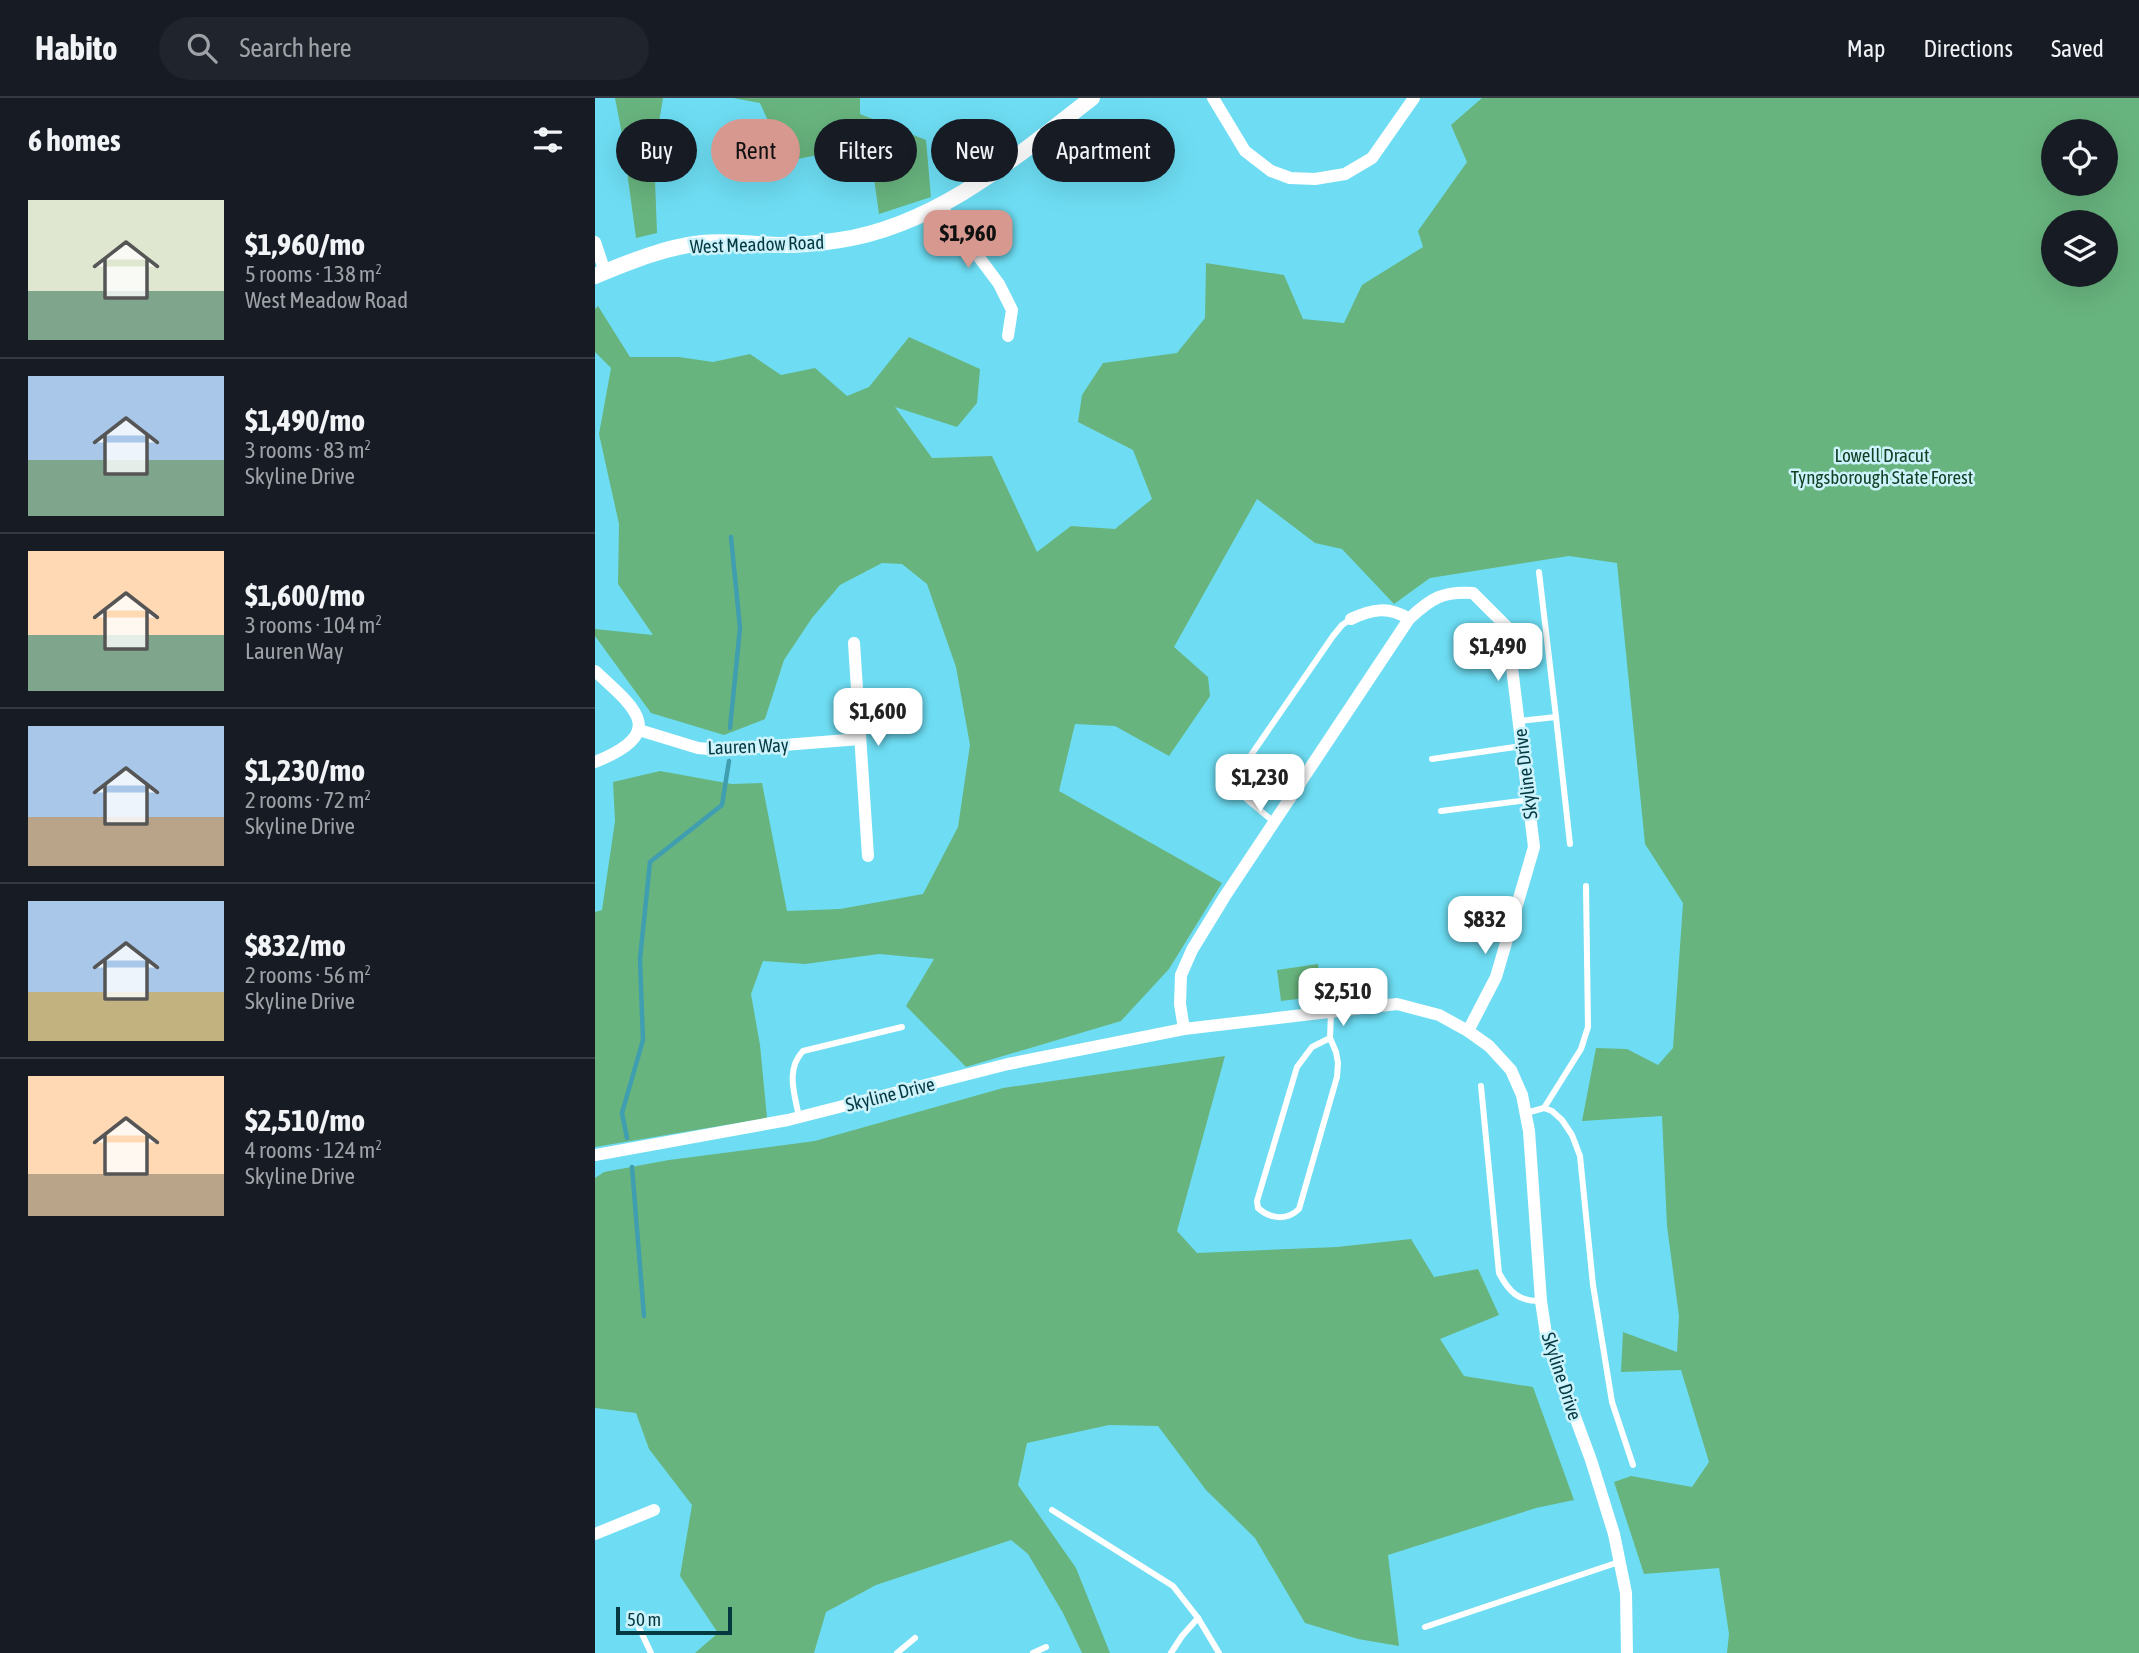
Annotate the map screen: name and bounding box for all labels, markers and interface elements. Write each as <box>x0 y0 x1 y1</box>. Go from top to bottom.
search box <box>159 17 649 80</box>
text: Habito <box>35 29 117 67</box>
icon: search <box>183 29 221 67</box>
text: Search here <box>239 33 352 63</box>
text: Map <box>1847 35 1885 62</box>
text: Directions <box>1923 35 2013 62</box>
text: Saved <box>2051 35 2104 62</box>
chip: Buy <box>616 119 697 182</box>
chip: Rent <box>711 119 800 182</box>
chip: Filters <box>814 119 917 182</box>
chip: New <box>931 119 1018 182</box>
chip: Apartment <box>1032 119 1175 182</box>
map controls <box>2041 119 2118 287</box>
button: locate <box>2041 119 2118 196</box>
icon: filters <box>529 121 567 159</box>
text: 6 homes <box>28 123 121 157</box>
button: layers <box>2041 210 2118 287</box>
pin: $1,960 <box>911 211 1025 270</box>
text: $1,960 <box>940 220 997 246</box>
text: $1,960/mo <box>245 227 365 261</box>
icon: home <box>84 228 168 312</box>
street label: West Meadow Road <box>689 231 825 257</box>
text: 5 rooms · 138 m² <box>245 261 382 287</box>
text: West Meadow Road <box>245 287 408 313</box>
text: $1,490/mo <box>245 403 365 437</box>
icon: home <box>84 404 168 488</box>
text: 3 rooms · 83 m² <box>245 437 371 463</box>
park label: Lowell Dracut Tyngsborough State Forest <box>1791 444 1973 488</box>
text: Skyline Drive <box>245 463 355 489</box>
text: $1,600/mo <box>245 578 365 612</box>
icon: home <box>84 579 168 663</box>
text: 3 rooms · 104 m² <box>245 612 382 638</box>
pin: $1,490 <box>1441 624 1555 683</box>
text: $1,490 <box>1470 633 1527 659</box>
text: Lauren Way <box>245 638 343 664</box>
pin: $1,600 <box>821 688 935 748</box>
text: $1,600 <box>850 698 907 724</box>
street label: Skyline Drive <box>1509 728 1541 820</box>
street label: Lauren Way <box>707 734 789 758</box>
text: $1,230/mo <box>245 753 365 787</box>
icon: home <box>84 754 168 838</box>
pin: $1,230 <box>1203 754 1317 814</box>
text: $1,230 <box>1232 764 1289 790</box>
text: 2 rooms · 72 m² <box>245 787 371 813</box>
text: Skyline Drive <box>245 813 355 839</box>
pin: $832 <box>1444 896 1526 956</box>
text: $832 <box>1464 906 1506 932</box>
text: $832/mo <box>245 928 346 962</box>
icon: home <box>84 929 168 1013</box>
text: 2 rooms · 56 m² <box>245 962 371 988</box>
pin: $2,510 <box>1286 968 1400 1028</box>
text: $2,510 <box>1315 978 1372 1004</box>
text: Skyline Drive <box>245 988 355 1014</box>
street label: Skyline Drive <box>843 1072 937 1116</box>
text: $2,510/mo <box>245 1103 365 1137</box>
icon: home <box>84 1104 168 1188</box>
text: 4 rooms · 124 m² <box>245 1137 382 1163</box>
text: Skyline Drive <box>245 1163 355 1189</box>
street label: Skyline Drive <box>1537 1329 1587 1423</box>
scale bar <box>616 1604 731 1636</box>
text: 50 m <box>627 1608 661 1630</box>

